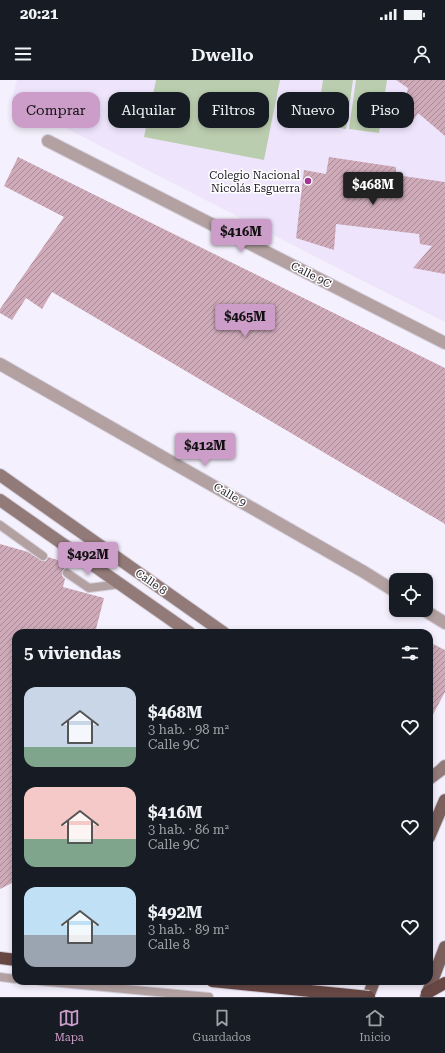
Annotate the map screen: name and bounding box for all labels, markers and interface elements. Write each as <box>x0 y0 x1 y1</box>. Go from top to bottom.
text: 20:21 <box>20 5 58 23</box>
icon: menu <box>12 43 34 65</box>
icon: person <box>411 43 433 65</box>
text: Dwello <box>191 44 254 65</box>
chip: Comprar <box>12 92 100 128</box>
chip: Alquilar <box>108 92 190 128</box>
chip: Filtros <box>198 92 269 128</box>
chip: Nuevo <box>277 92 349 128</box>
chip: Piso <box>357 92 414 128</box>
place label: Colegio Nacional Nicolás Esguerra <box>209 169 301 195</box>
pin: $468M <box>345 172 401 206</box>
marker: Colegio Nacional Nicolás Esguerra <box>303 176 313 186</box>
text: $468M <box>352 177 394 192</box>
pin: $416M <box>213 219 269 253</box>
text: $416M <box>220 224 262 239</box>
street label: Calle 9C <box>289 259 333 291</box>
pin: $465M <box>217 304 273 338</box>
text: $465M <box>224 309 266 324</box>
pin: $412M <box>177 433 233 467</box>
text: $412M <box>184 438 226 453</box>
street label: Calle 9 <box>211 480 249 510</box>
pin: $492M <box>60 542 116 576</box>
text: $492M <box>67 547 109 562</box>
street label: Calle 8 <box>133 566 169 598</box>
map controls <box>389 573 433 617</box>
button: locate <box>389 573 433 617</box>
icon: filters <box>399 642 421 664</box>
text: 5 viviendas <box>24 643 121 663</box>
text: $468M <box>148 702 203 722</box>
icon: home <box>56 703 104 751</box>
icon: heart <box>399 716 421 738</box>
text: 3 hab. · 98 m² <box>148 722 229 737</box>
text: Calle 9C <box>148 737 199 752</box>
text: $416M <box>148 802 203 822</box>
icon: home <box>56 803 104 851</box>
icon: heart <box>399 816 421 838</box>
text: 3 hab. · 86 m² <box>148 822 229 837</box>
text: Calle 9C <box>148 837 199 852</box>
text: $492M <box>148 902 203 922</box>
icon: home <box>56 903 104 951</box>
icon: heart <box>399 916 421 938</box>
text: 3 hab. · 89 m² <box>148 922 229 937</box>
text: Calle 8 <box>148 937 190 952</box>
tab: Mapa <box>54 1007 84 1044</box>
tab: Guardados <box>193 1007 251 1044</box>
tab: Inicio <box>359 1007 391 1044</box>

